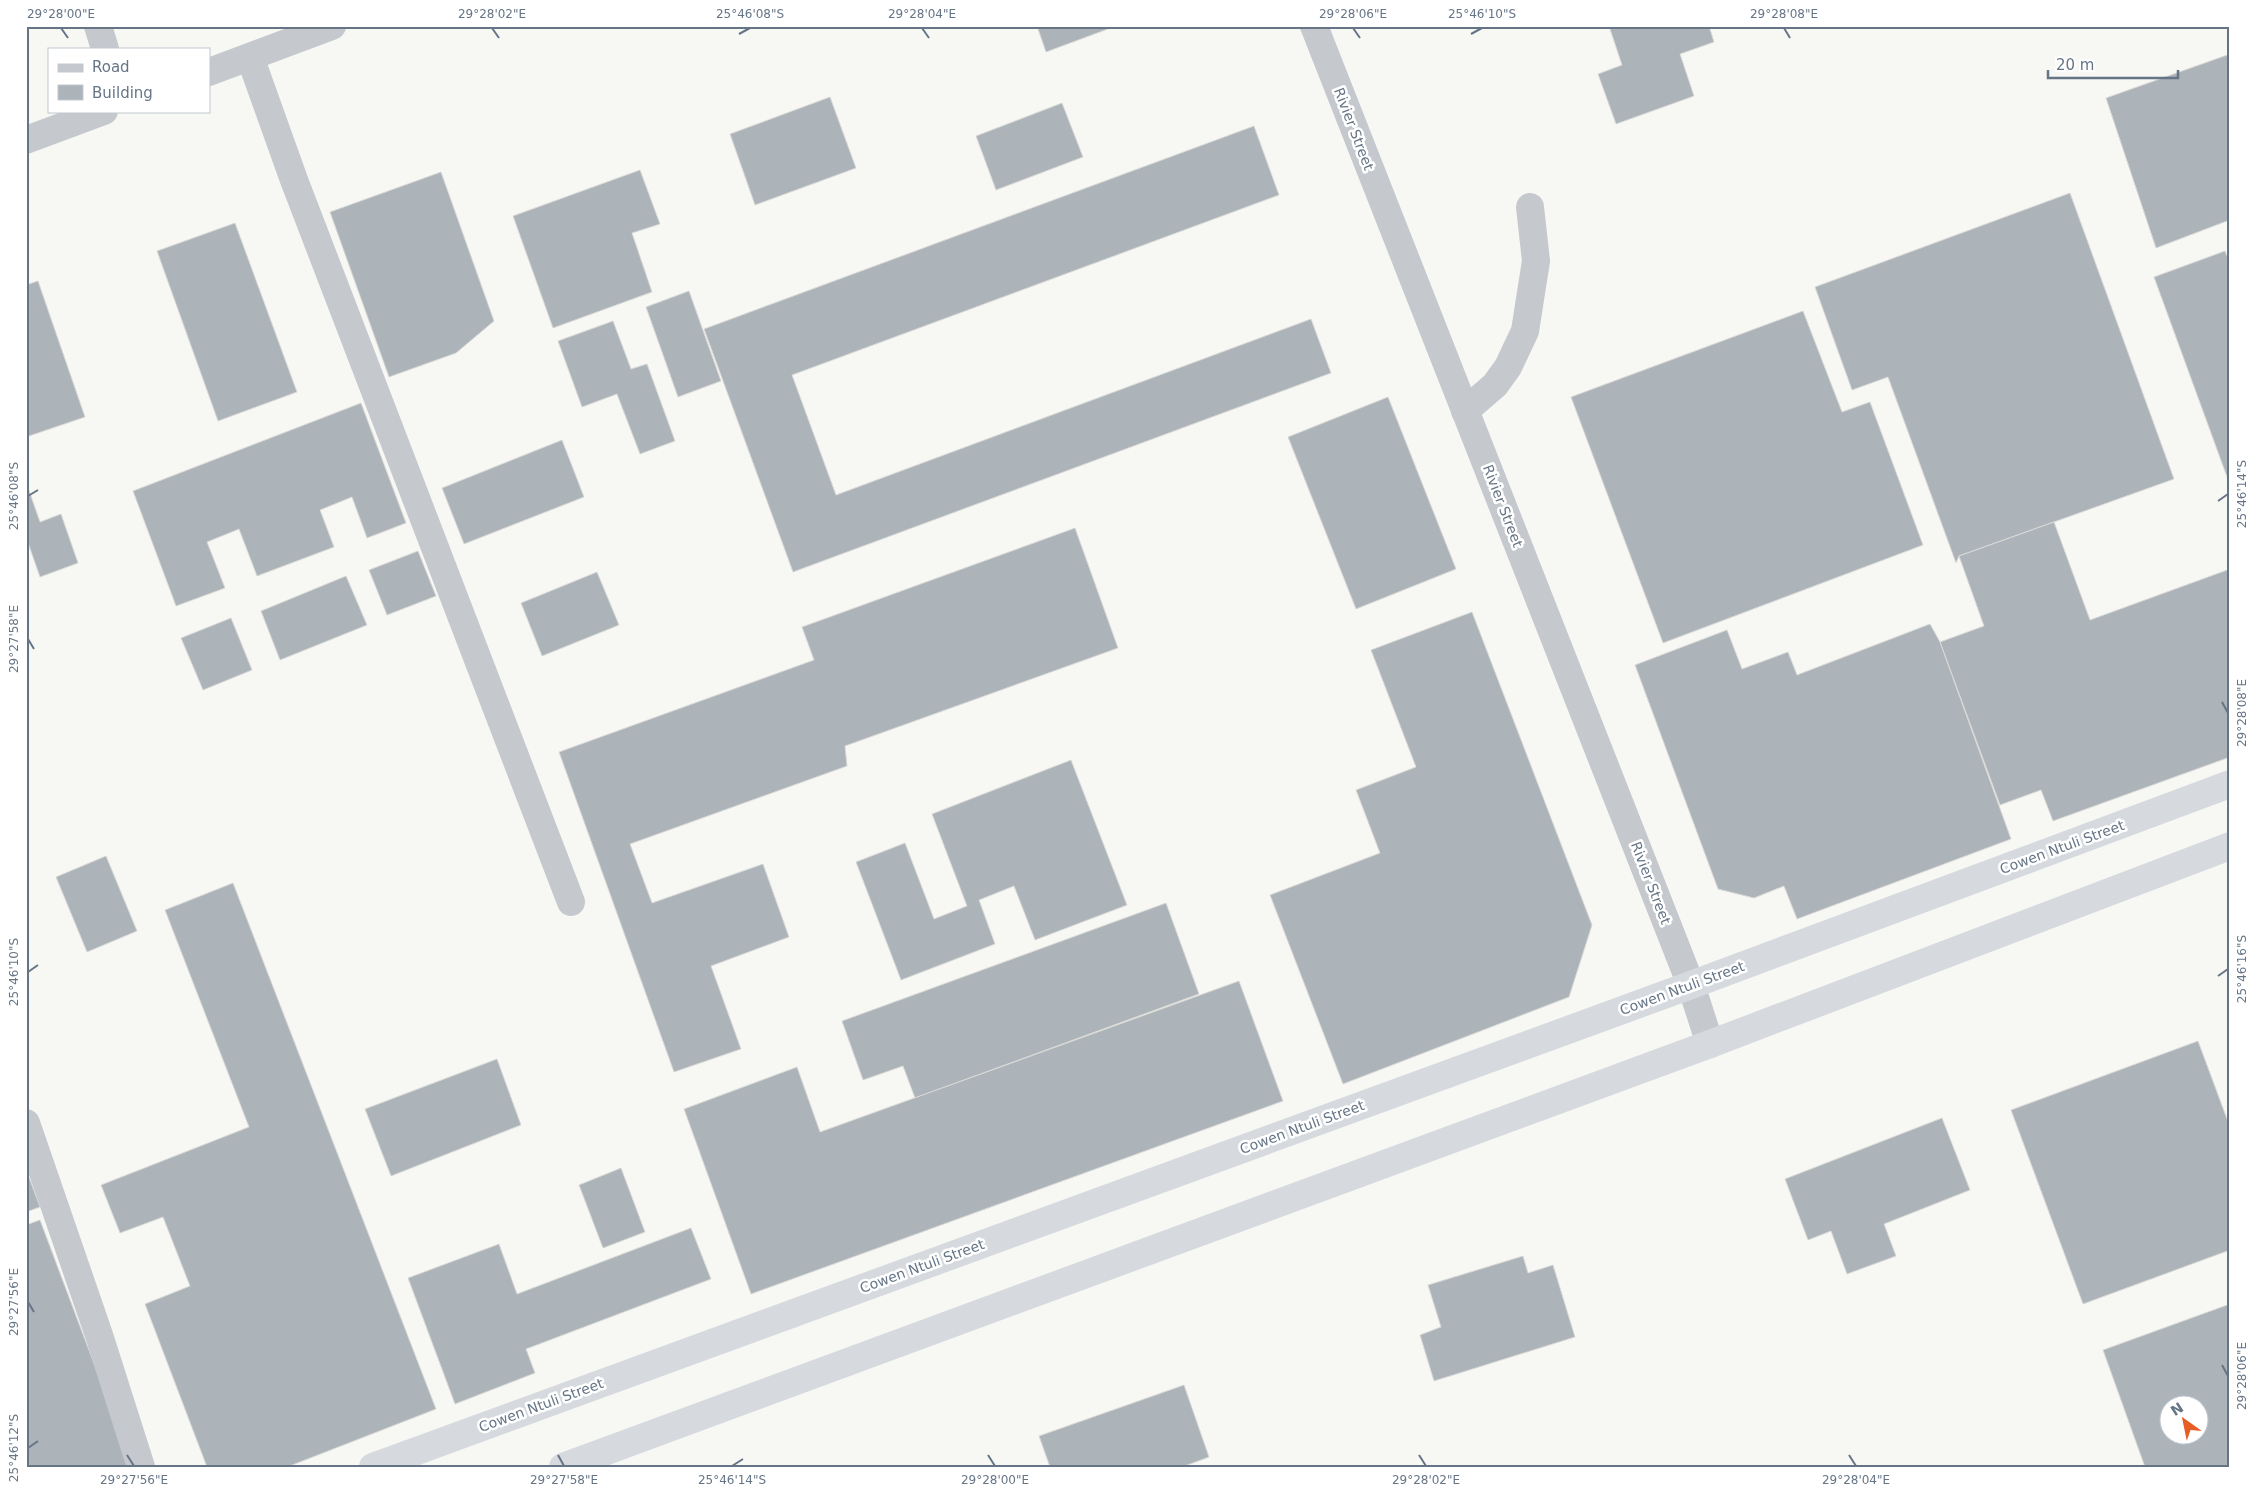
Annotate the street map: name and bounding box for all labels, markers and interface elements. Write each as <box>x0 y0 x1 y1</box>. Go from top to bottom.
text: 29°28'00"E <box>27 7 95 21</box>
text: 29°28'02"E <box>458 7 526 21</box>
text: 25°46'08"S <box>716 7 784 21</box>
text: 29°28'04"E <box>888 7 956 21</box>
text: 29°28'06"E <box>1319 7 1387 21</box>
text: 25°46'10"S <box>1448 7 1516 21</box>
text: 29°28'08"E <box>1750 7 1818 21</box>
legend <box>48 48 210 112</box>
scale bar <box>2048 48 2178 80</box>
text: 20 m <box>2056 56 2094 74</box>
text: Road <box>92 58 130 76</box>
text: Building <box>92 84 153 102</box>
street label: Rivier Street <box>1331 85 1377 173</box>
text: 25°46'14"S <box>2235 460 2249 528</box>
text: 25°46'08"S <box>7 462 21 530</box>
street label: Rivier Street <box>1480 462 1526 550</box>
text: 29°27'58"E <box>7 605 21 673</box>
text: 29°28'08"E <box>2235 679 2249 747</box>
street label: Cowen Ntuli Street <box>1998 817 2127 877</box>
street label: Rivier Street <box>1628 839 1674 927</box>
text: 25°46'16"S <box>2235 935 2249 1003</box>
text: 25°46'10"S <box>7 938 21 1006</box>
street label: Cowen Ntuli Street <box>1618 958 1747 1018</box>
street label: Cowen Ntuli Street <box>1238 1097 1367 1157</box>
street label: Cowen Ntuli Street <box>858 1236 987 1296</box>
text: 29°27'56"E <box>7 1268 21 1336</box>
text: 29°28'06"E <box>2235 1342 2249 1410</box>
street label: Cowen Ntuli Street <box>477 1375 606 1435</box>
north arrow <box>2158 1396 2208 1446</box>
text: N <box>2168 1399 2186 1419</box>
text: 25°46'12"S <box>7 1414 21 1482</box>
text: 29°27'56"E <box>100 1473 168 1487</box>
text: 29°27'58"E <box>530 1473 598 1487</box>
text: 25°46'14"S <box>698 1473 766 1487</box>
text: 29°28'00"E <box>961 1473 1029 1487</box>
text: 29°28'02"E <box>1392 1473 1460 1487</box>
text: 29°28'04"E <box>1822 1473 1890 1487</box>

